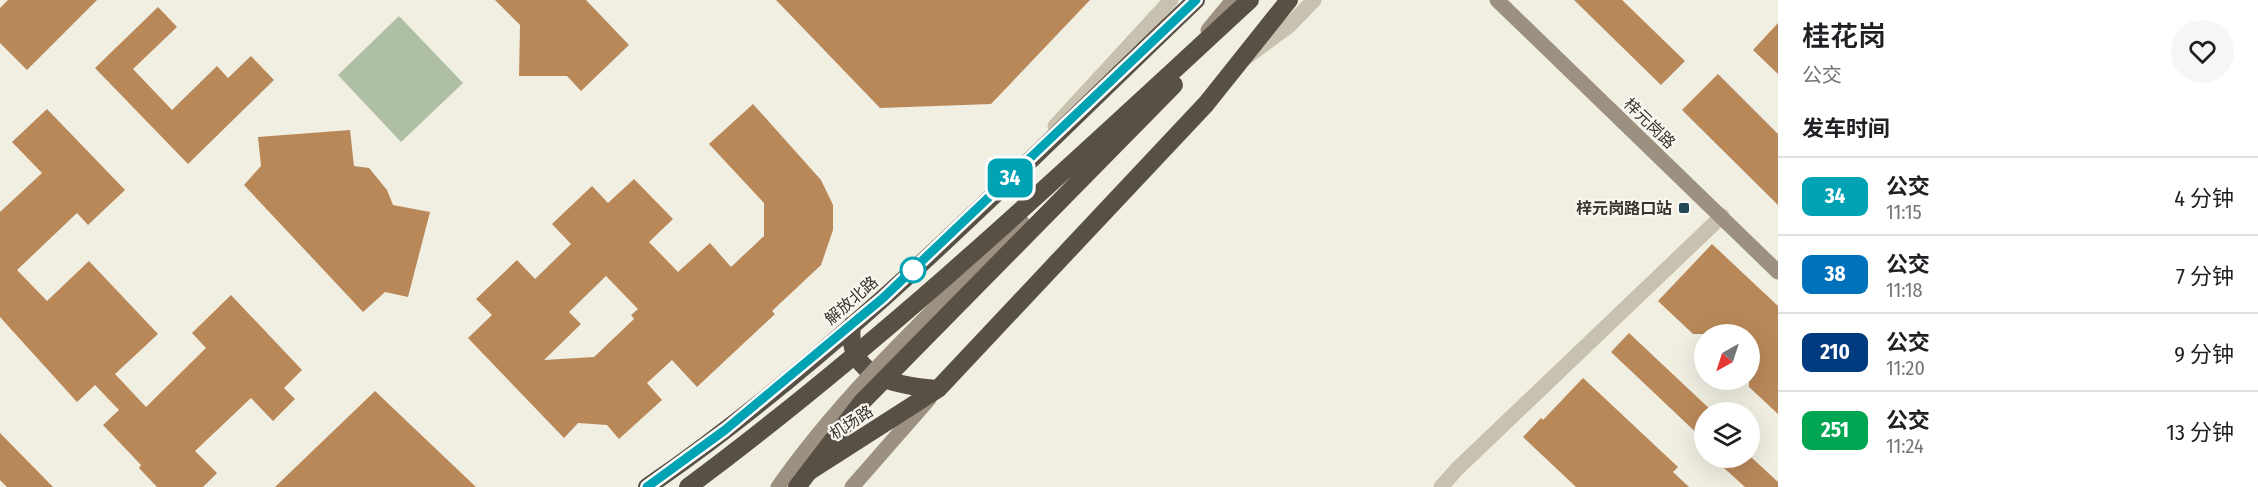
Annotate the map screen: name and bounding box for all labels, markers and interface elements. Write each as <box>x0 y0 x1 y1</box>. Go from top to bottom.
text: 桂花岗 <box>1802 20 1886 53</box>
button: heart <box>2171 20 2234 83</box>
text: 公交 <box>1802 63 1842 87</box>
street label: 梓元岗路 <box>1620 94 1679 152</box>
text: 发车时间 <box>1802 115 1890 142</box>
line badge: 34 <box>983 158 1037 198</box>
text: 34 <box>1000 165 1020 191</box>
text: 公交 <box>1886 173 1930 200</box>
text: 34 <box>1825 183 1845 209</box>
text: 4 分钟 <box>2174 185 2234 212</box>
place label: 梓元岗路口站 <box>1576 199 1672 218</box>
text: 11:15 <box>1886 200 1922 224</box>
marker: 梓元岗路口站 <box>1677 201 1691 215</box>
text: 公交 <box>1886 251 1930 278</box>
unlabelled marker <box>900 257 926 283</box>
text: 38 <box>1824 261 1846 287</box>
text: 7 分钟 <box>2176 263 2234 290</box>
street label: 解放北路 <box>821 272 882 329</box>
text: 11:18 <box>1886 278 1923 302</box>
north arrow <box>1694 324 1760 390</box>
map controls <box>1694 324 1760 468</box>
text: 公交 <box>1886 329 1930 356</box>
text: 210 <box>1820 339 1850 365</box>
text: 9 分钟 <box>2174 341 2234 368</box>
text: 11:20 <box>1886 356 1925 380</box>
street label: 机场路 <box>826 401 877 443</box>
button: layers <box>1694 402 1760 468</box>
text: 公交 <box>1886 407 1930 434</box>
text: 251 <box>1821 417 1849 443</box>
text: 13 分钟 <box>2166 419 2234 446</box>
text: 11:24 <box>1886 434 1924 458</box>

